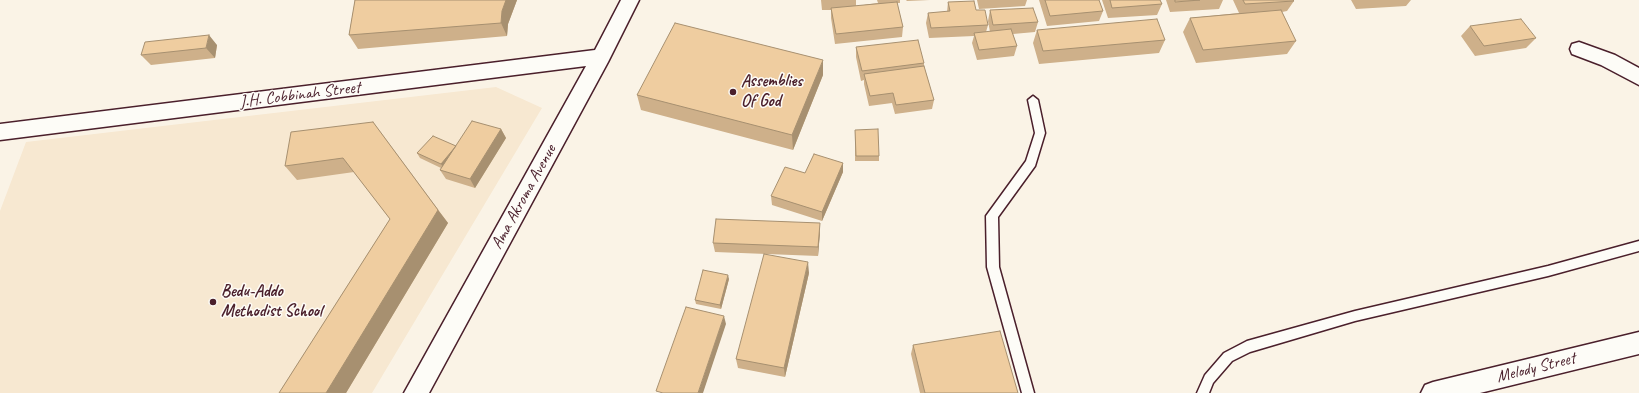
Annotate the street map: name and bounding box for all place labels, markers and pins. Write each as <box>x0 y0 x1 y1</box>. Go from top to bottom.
place label: Assemblies Of God <box>741 72 802 112</box>
marker: Assemblies Of God <box>728 87 738 97</box>
place label: Bedu-Addo Methodist School <box>221 282 322 322</box>
marker: Bedu-Addo Methodist School <box>208 297 218 307</box>

